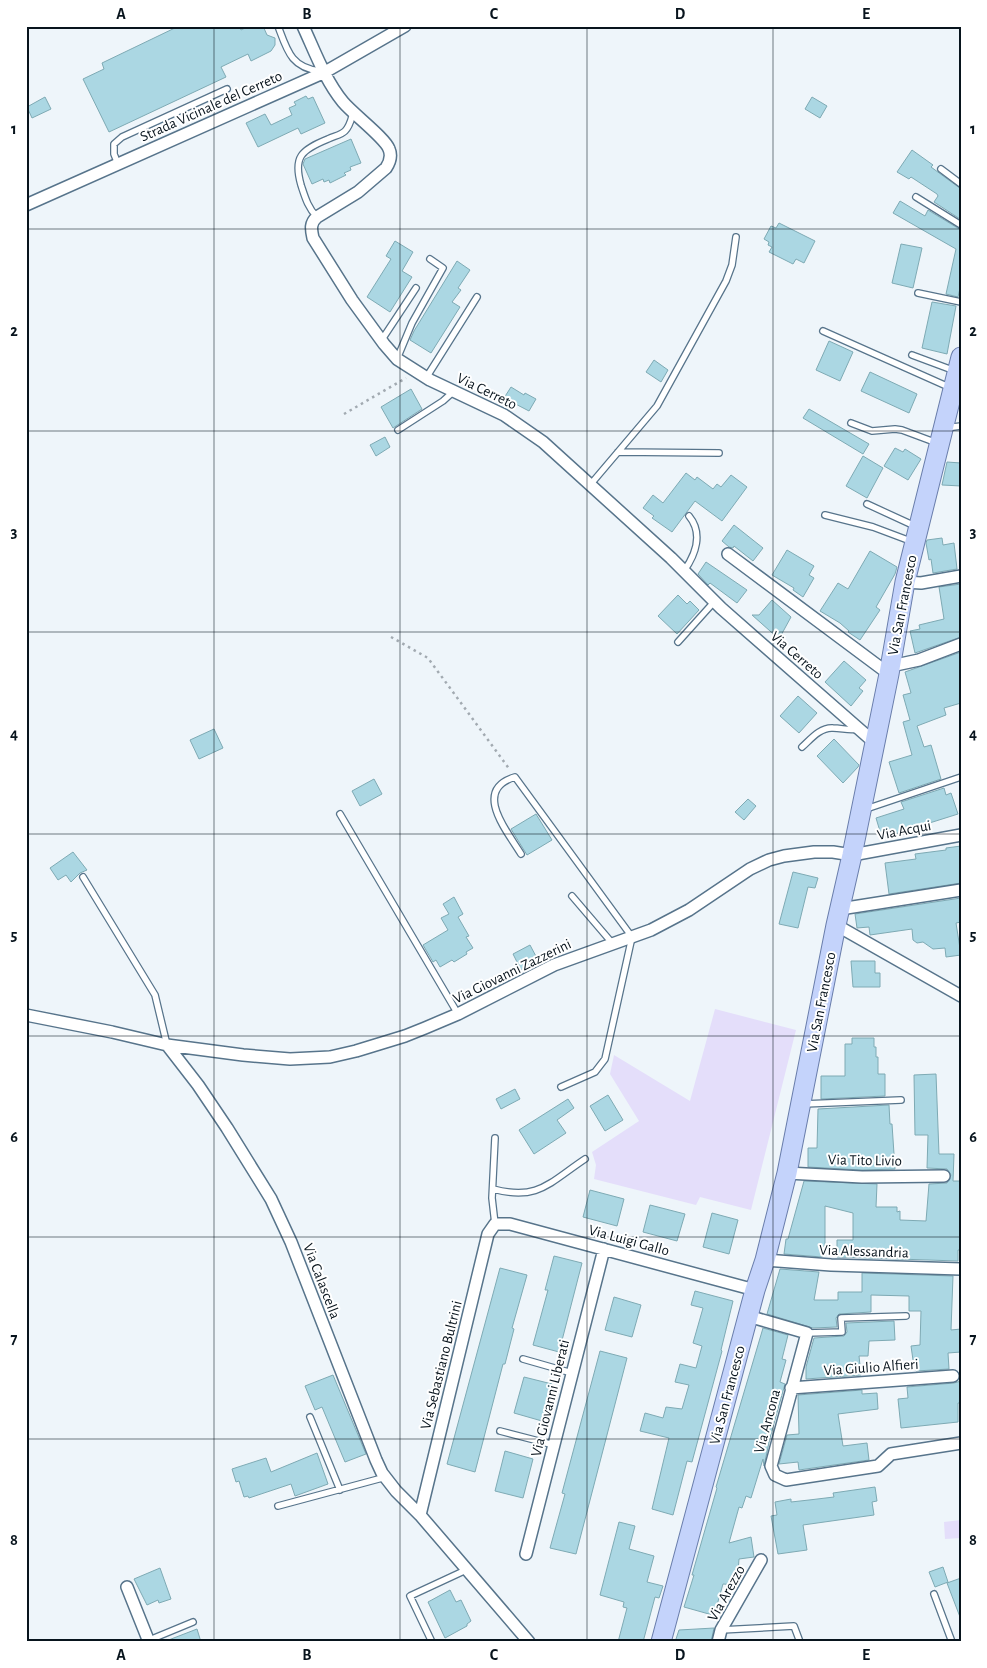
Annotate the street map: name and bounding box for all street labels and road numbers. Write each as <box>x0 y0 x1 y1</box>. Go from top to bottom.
street label: Strada Vicinale del Cerreto <box>138 68 284 145</box>
street label: Via Cerreto <box>455 371 519 412</box>
street label: Via San Francesco <box>885 554 920 657</box>
street label: Via Cerreto <box>767 629 826 682</box>
street label: Via Acqui <box>876 818 932 843</box>
street label: Via Giovanni Zazzerini <box>451 936 574 1007</box>
street label: Via San Francesco <box>804 951 839 1054</box>
street label: Via Tito Livio <box>828 1152 902 1169</box>
street label: Via Luigi Gallo <box>587 1223 671 1258</box>
street label: Via Calascella <box>300 1241 343 1321</box>
street label: Via Alessandria <box>819 1242 909 1261</box>
street label: Via Sebastiano Bultrini <box>418 1299 465 1431</box>
street label: Via Giovanni Liberati <box>529 1338 572 1458</box>
street label: Via San Francesco <box>707 1344 748 1446</box>
street label: Via Giulio Alfieri <box>823 1357 919 1378</box>
street label: Via Ancona <box>752 1388 783 1455</box>
street label: Via Arezzo <box>705 1563 748 1624</box>

